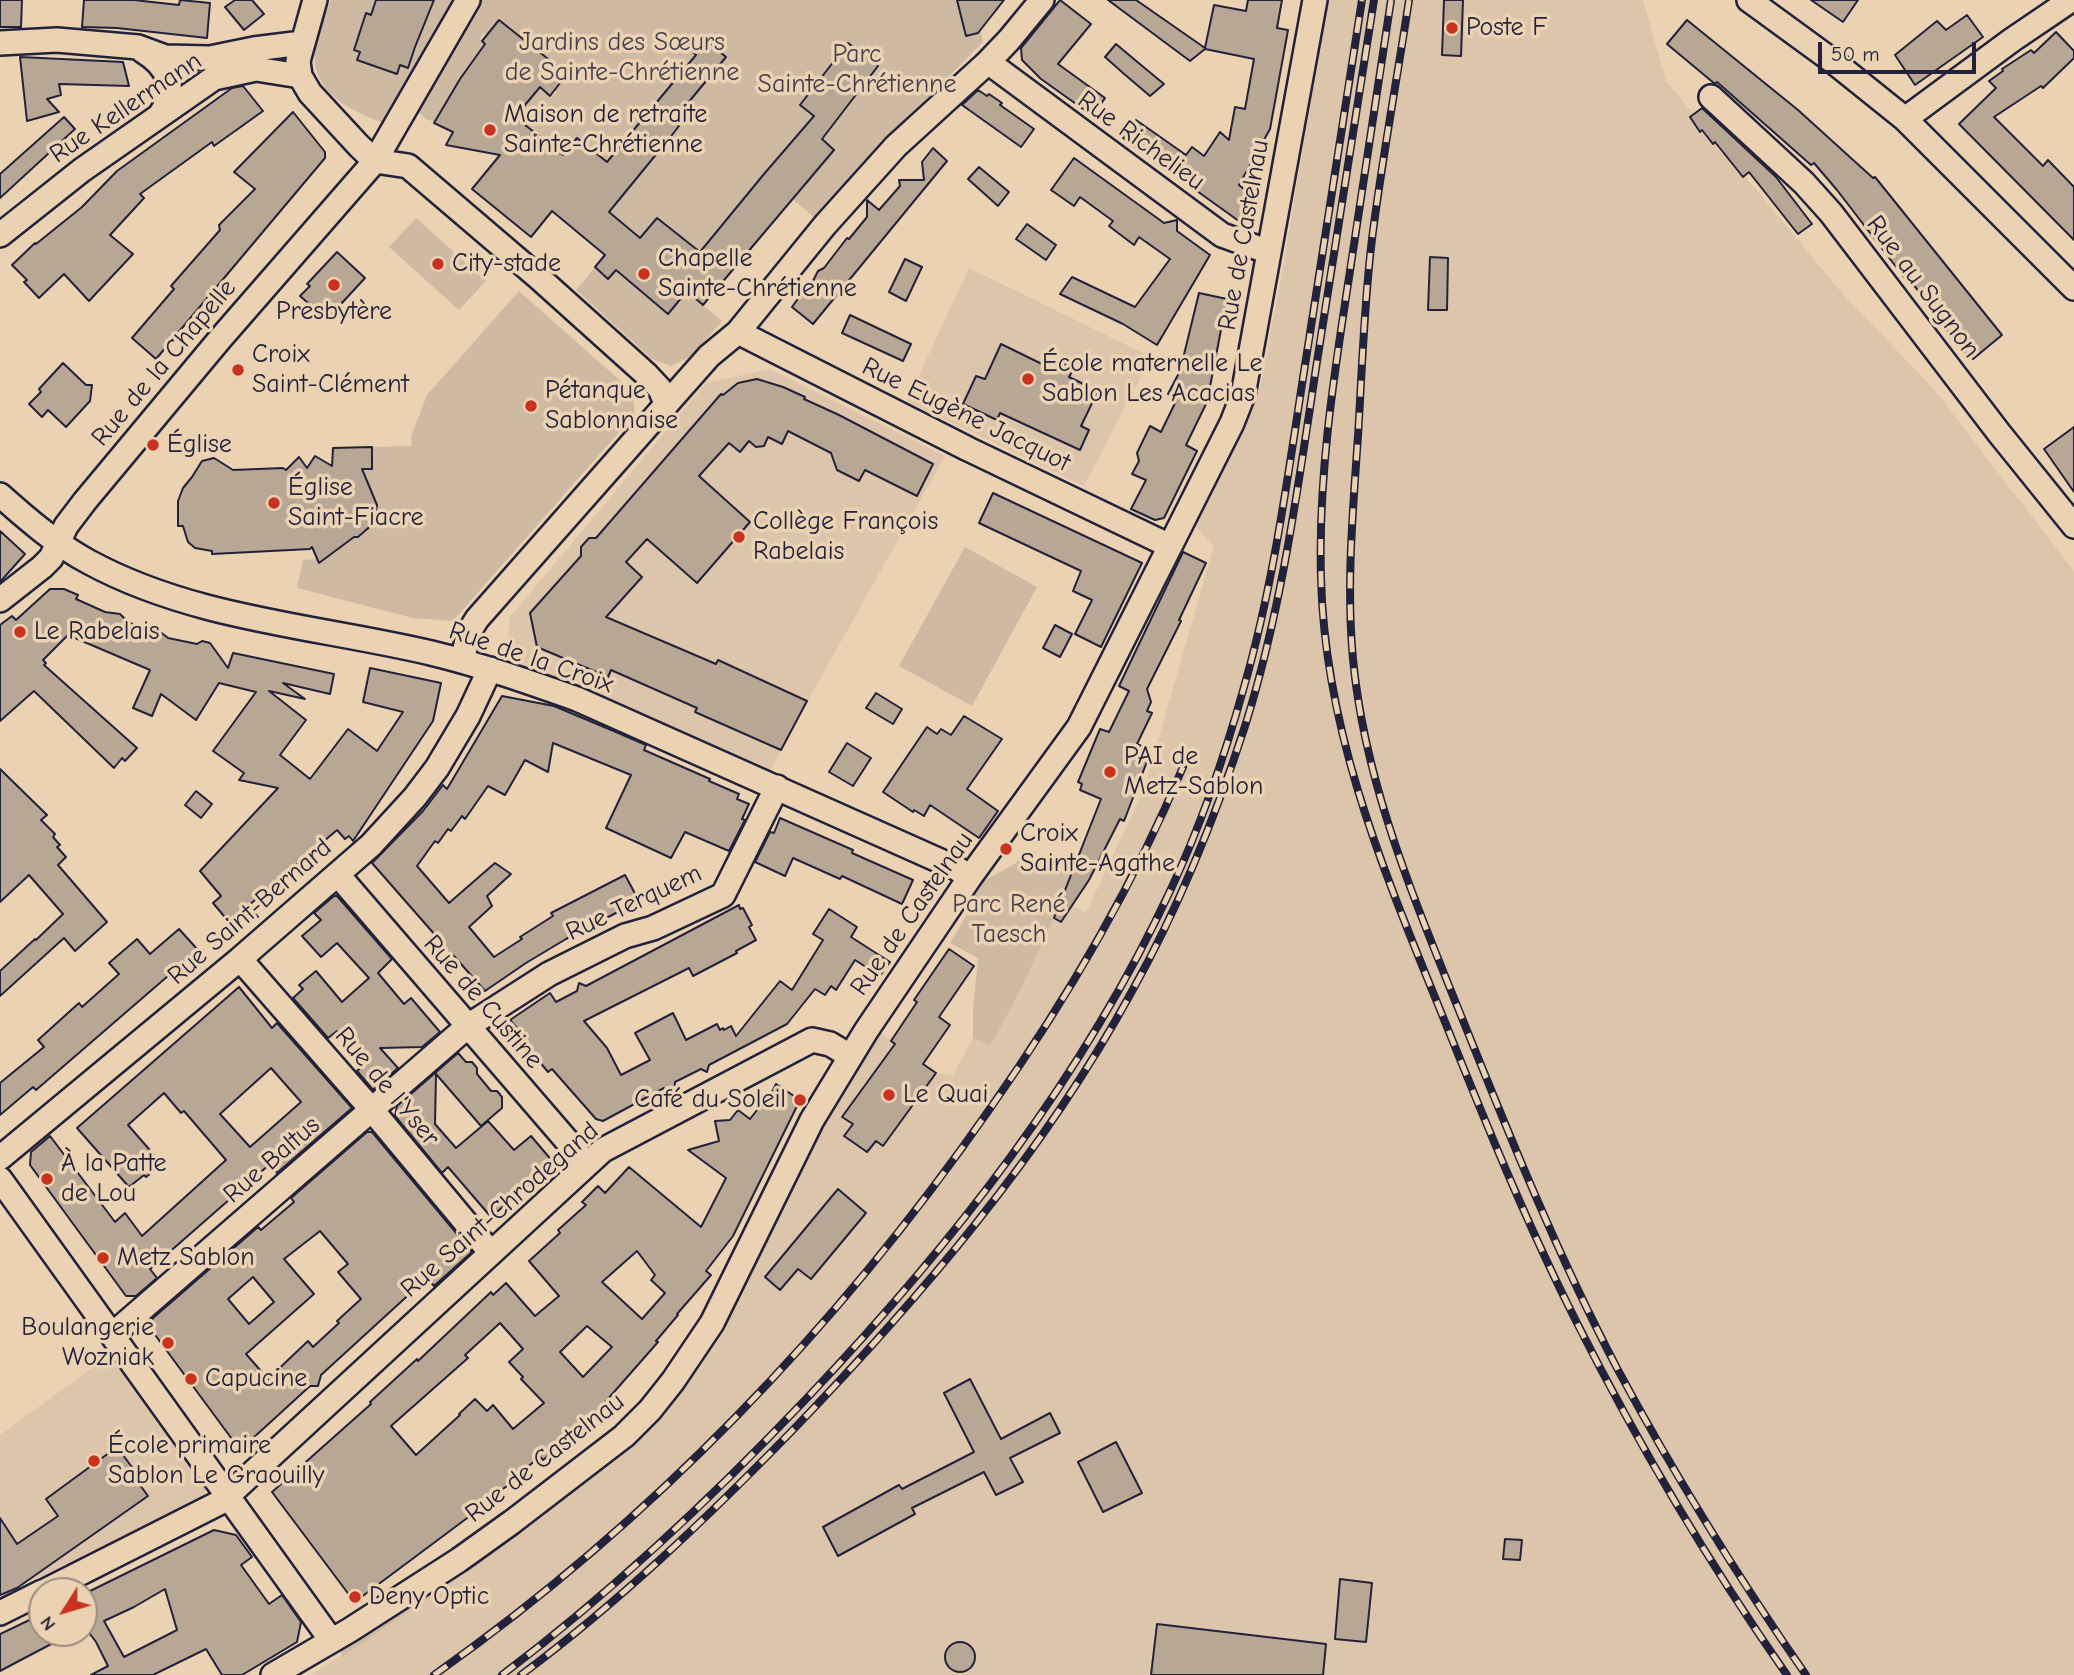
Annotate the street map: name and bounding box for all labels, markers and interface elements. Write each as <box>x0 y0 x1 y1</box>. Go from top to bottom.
place label: Poste F <box>1466 12 1547 44</box>
marker: Poste F <box>1444 20 1460 36</box>
park label: Jardins des Sœurs de Sainte-Chrétienne <box>505 27 739 88</box>
scale bar <box>1822 28 1980 72</box>
park label: Parc Sainte-Chrétienne <box>758 39 956 100</box>
text: 50 m <box>1831 42 1880 66</box>
street label: Rue Kellermann <box>44 46 208 170</box>
street label: Rue Richelieu <box>1071 85 1211 197</box>
place label: Maison de retraite Sainte-Chrétienne <box>504 99 707 160</box>
marker: Maison de retraite Sainte-Chrétienne <box>482 122 498 138</box>
street label: Rue de Castelnau <box>1212 137 1276 333</box>
street label: Rue au Sugnon <box>1859 210 1987 364</box>
place label: Chapelle Sainte-Chrétienne <box>658 243 857 304</box>
place label: City-stade <box>452 248 561 280</box>
marker: City-stade <box>430 256 446 272</box>
marker: Chapelle Sainte-Chrétienne <box>636 266 652 282</box>
street label: Rue de la Chapelle <box>85 273 243 453</box>
marker: Presbytère <box>326 277 342 293</box>
place label: Presbytère <box>276 296 392 328</box>
place label: Croix Saint-Clément <box>252 339 409 400</box>
place label: École maternelle Le Sablon Les Acacias <box>1042 348 1262 410</box>
street label: Rue Eugène Jacquot <box>857 351 1075 479</box>
marker: Croix Saint-Clément <box>230 362 246 378</box>
marker: École maternelle Le Sablon Les Acacias <box>1020 371 1036 387</box>
place label: Pétanque Sablonnaise <box>545 375 678 436</box>
marker: Pétanque Sablonnaise <box>523 398 539 414</box>
place label: Église <box>167 429 232 461</box>
marker: Église <box>145 437 161 453</box>
place label: Église Saint-Fiacre <box>288 472 424 534</box>
marker: Église Saint-Fiacre <box>266 495 282 511</box>
place label: Collège François Rabelais <box>753 506 938 568</box>
marker: Collège François Rabelais <box>731 529 747 545</box>
street label: Rue de la Croix <box>445 615 617 701</box>
place label: Le Rabelais <box>34 616 160 648</box>
marker: Le Rabelais <box>12 624 28 640</box>
place label: PAI de Metz-Sablon <box>1124 741 1263 802</box>
marker: PAI de Metz-Sablon <box>1102 764 1118 780</box>
place label: Croix Sainte-Agathe <box>1020 818 1175 880</box>
street label: Rue de Castelnau <box>844 826 980 1002</box>
street label: Rue Saint-Bernard <box>162 832 338 992</box>
marker: Croix Sainte-Agathe <box>998 841 1014 857</box>
street label: Rue Terquem <box>561 858 707 948</box>
park label: Parc René Taesch <box>952 889 1066 950</box>
street label: Rue de Custine <box>417 929 549 1075</box>
street label: Rue de l'Yser <box>328 1021 446 1153</box>
place label: Le Quai <box>903 1079 988 1111</box>
place label: Café du Soleil <box>634 1084 786 1116</box>
marker: Le Quai <box>881 1087 897 1103</box>
marker: Café du Soleil <box>792 1092 808 1108</box>
street label: Rue Baltus <box>218 1110 326 1210</box>
street label: Rue Saint-Chrodegand <box>395 1116 605 1304</box>
place label: À la Patte de Lou <box>61 1148 167 1210</box>
marker: À la Patte de Lou <box>39 1171 55 1187</box>
place label: Metz Sablon <box>117 1242 255 1274</box>
marker: Metz Sablon <box>95 1250 111 1266</box>
place label: Boulangerie Wozniak <box>21 1312 154 1374</box>
marker: Boulangerie Wozniak <box>160 1335 176 1351</box>
place label: Capucine <box>205 1363 307 1395</box>
marker: Capucine <box>183 1371 199 1387</box>
street label: Rue de Castelnau <box>459 1386 631 1530</box>
place label: École primaire Sablon Le Graouilly <box>108 1430 324 1492</box>
marker: École primaire Sablon Le Graouilly <box>86 1453 102 1469</box>
north arrow <box>28 1577 98 1647</box>
place label: Deny Optic <box>369 1581 489 1613</box>
marker: Deny Optic <box>347 1589 363 1605</box>
text: N <box>35 1612 60 1635</box>

